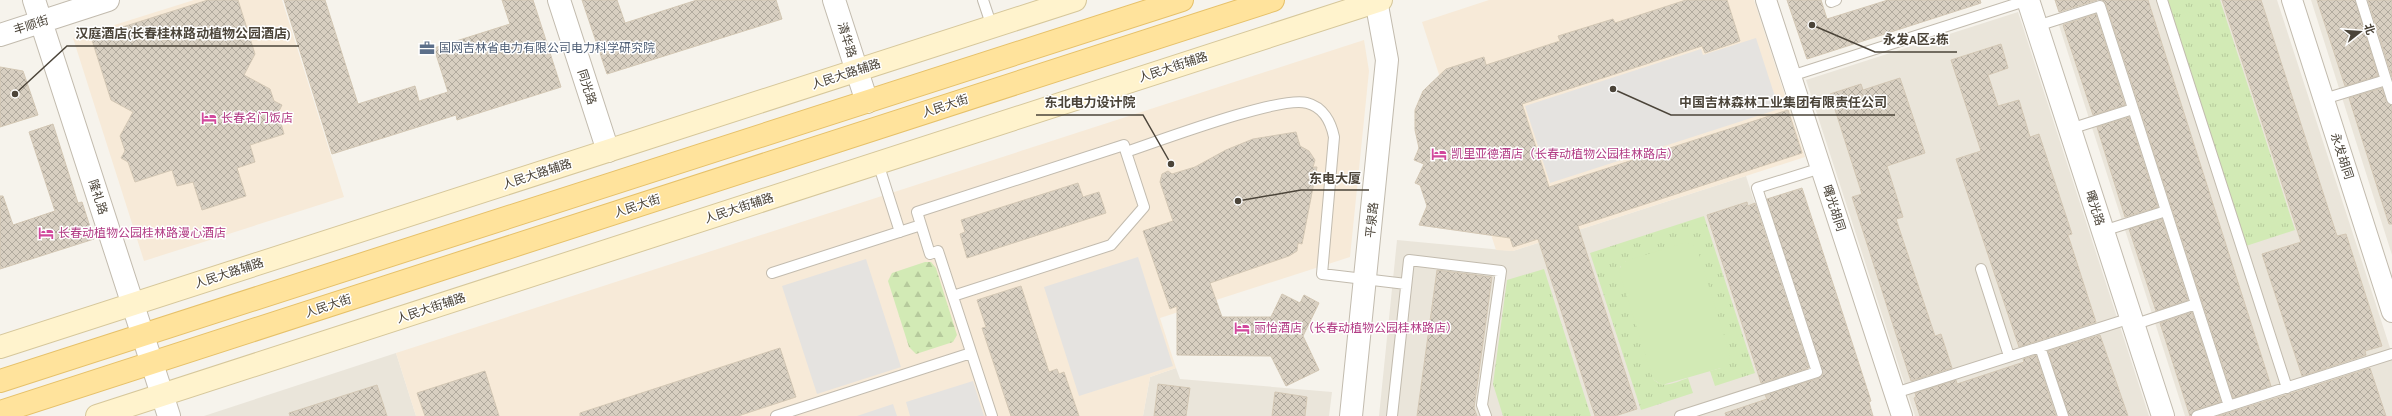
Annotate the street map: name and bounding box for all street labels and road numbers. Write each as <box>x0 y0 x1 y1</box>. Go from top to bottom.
street label: 丰顺街 <box>12 13 50 36</box>
street label: 清华路 <box>836 21 859 59</box>
street label: 人民大街辅路 <box>1137 49 1209 84</box>
street label: 人民大路辅路 <box>810 56 882 91</box>
street label: 同光路 <box>576 68 599 106</box>
street label: 人民大街 <box>920 92 970 119</box>
street label: 永发胡同 <box>2329 131 2356 181</box>
street label: 人民大路辅路 <box>501 156 573 191</box>
street label: 隆礼路 <box>87 178 110 216</box>
street label: 曙光胡同 <box>1821 183 1847 233</box>
street label: 曙光路 <box>2084 189 2107 227</box>
street label: 人民大街辅路 <box>703 190 775 225</box>
street label: 人民大街 <box>612 192 662 219</box>
street label: 平泉路 <box>1363 201 1380 239</box>
street label: 人民大路辅路 <box>193 255 265 290</box>
street label: 人民大街辅路 <box>395 290 467 325</box>
street label: 人民大街 <box>303 292 353 319</box>

